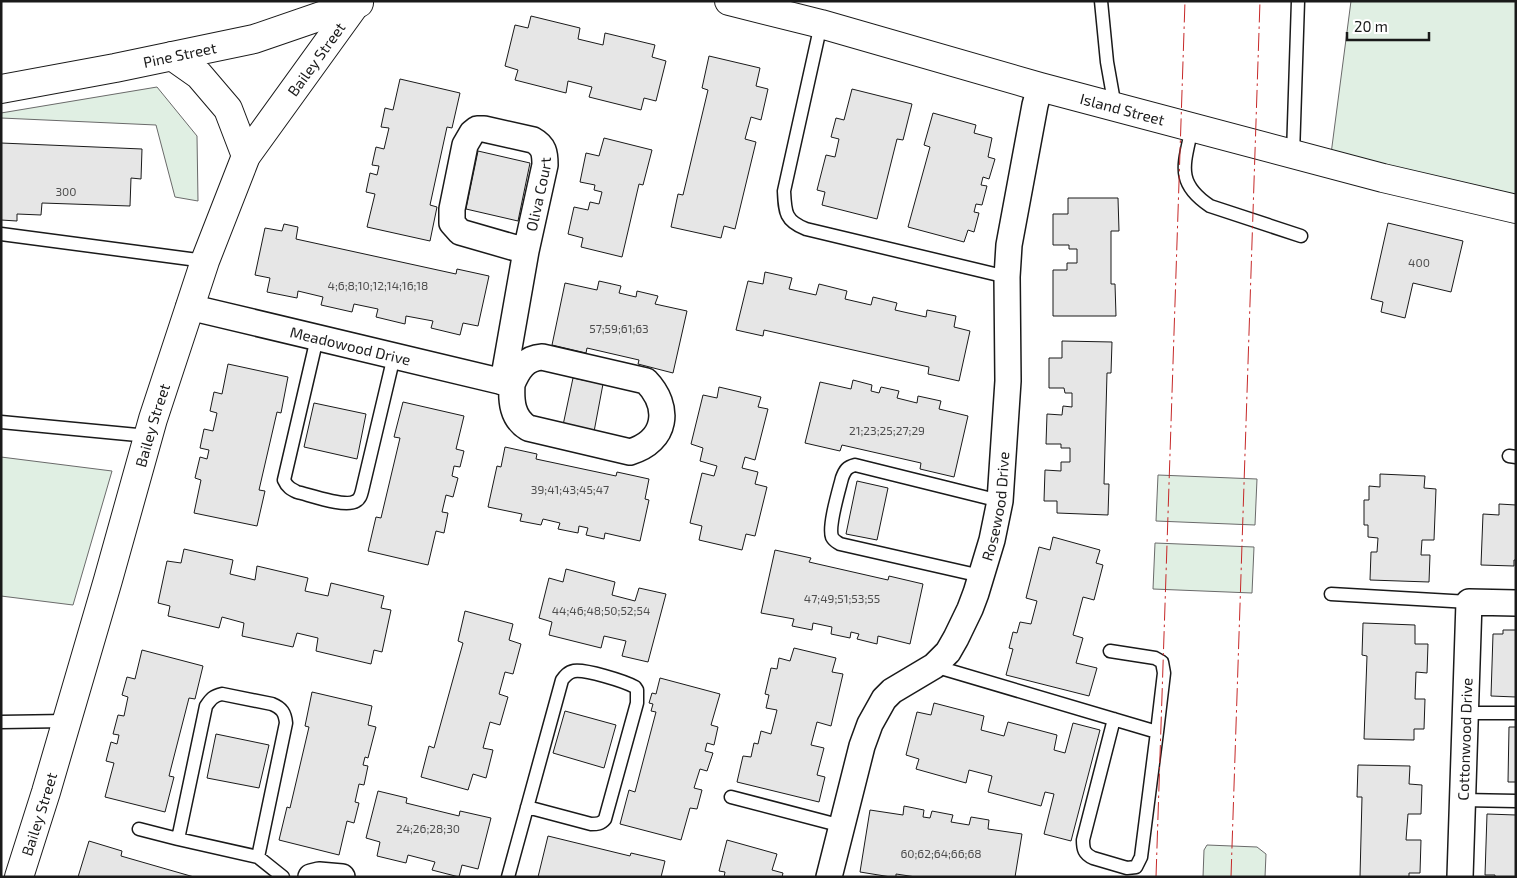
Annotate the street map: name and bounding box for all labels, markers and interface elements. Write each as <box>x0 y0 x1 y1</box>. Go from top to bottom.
scale bar <box>1347 10 1430 42</box>
text: 20 m <box>1354 17 1388 35</box>
street label: Bailey Street <box>283 18 349 99</box>
street label: Pine Street <box>141 38 218 71</box>
street label: Island Street <box>1078 89 1167 129</box>
street label: Oliva Court <box>522 157 554 233</box>
house number: 300 <box>55 184 77 198</box>
house number: 400 <box>1408 255 1430 269</box>
house number: 4;6;8;10;12;14;16;18 <box>328 278 428 292</box>
house number: 57;59;61;63 <box>589 321 649 335</box>
street label: Meadowood Drive <box>288 322 413 369</box>
street label: Bailey Street <box>131 381 173 469</box>
house number: 21;23;25;27;29 <box>849 423 925 437</box>
street label: Rosewood Drive <box>977 451 1012 563</box>
house number: 39;41;43;45;47 <box>531 482 609 496</box>
house number: 47;49;51;53;55 <box>804 591 880 605</box>
house number: 44;46;48;50;52;54 <box>552 603 650 617</box>
street label: Cottonwood Drive <box>1454 677 1476 801</box>
street label: Bailey Street <box>17 770 60 858</box>
house number: 24;26;28;30 <box>396 821 460 835</box>
house number: 60;62;64;66;68 <box>900 846 982 860</box>

